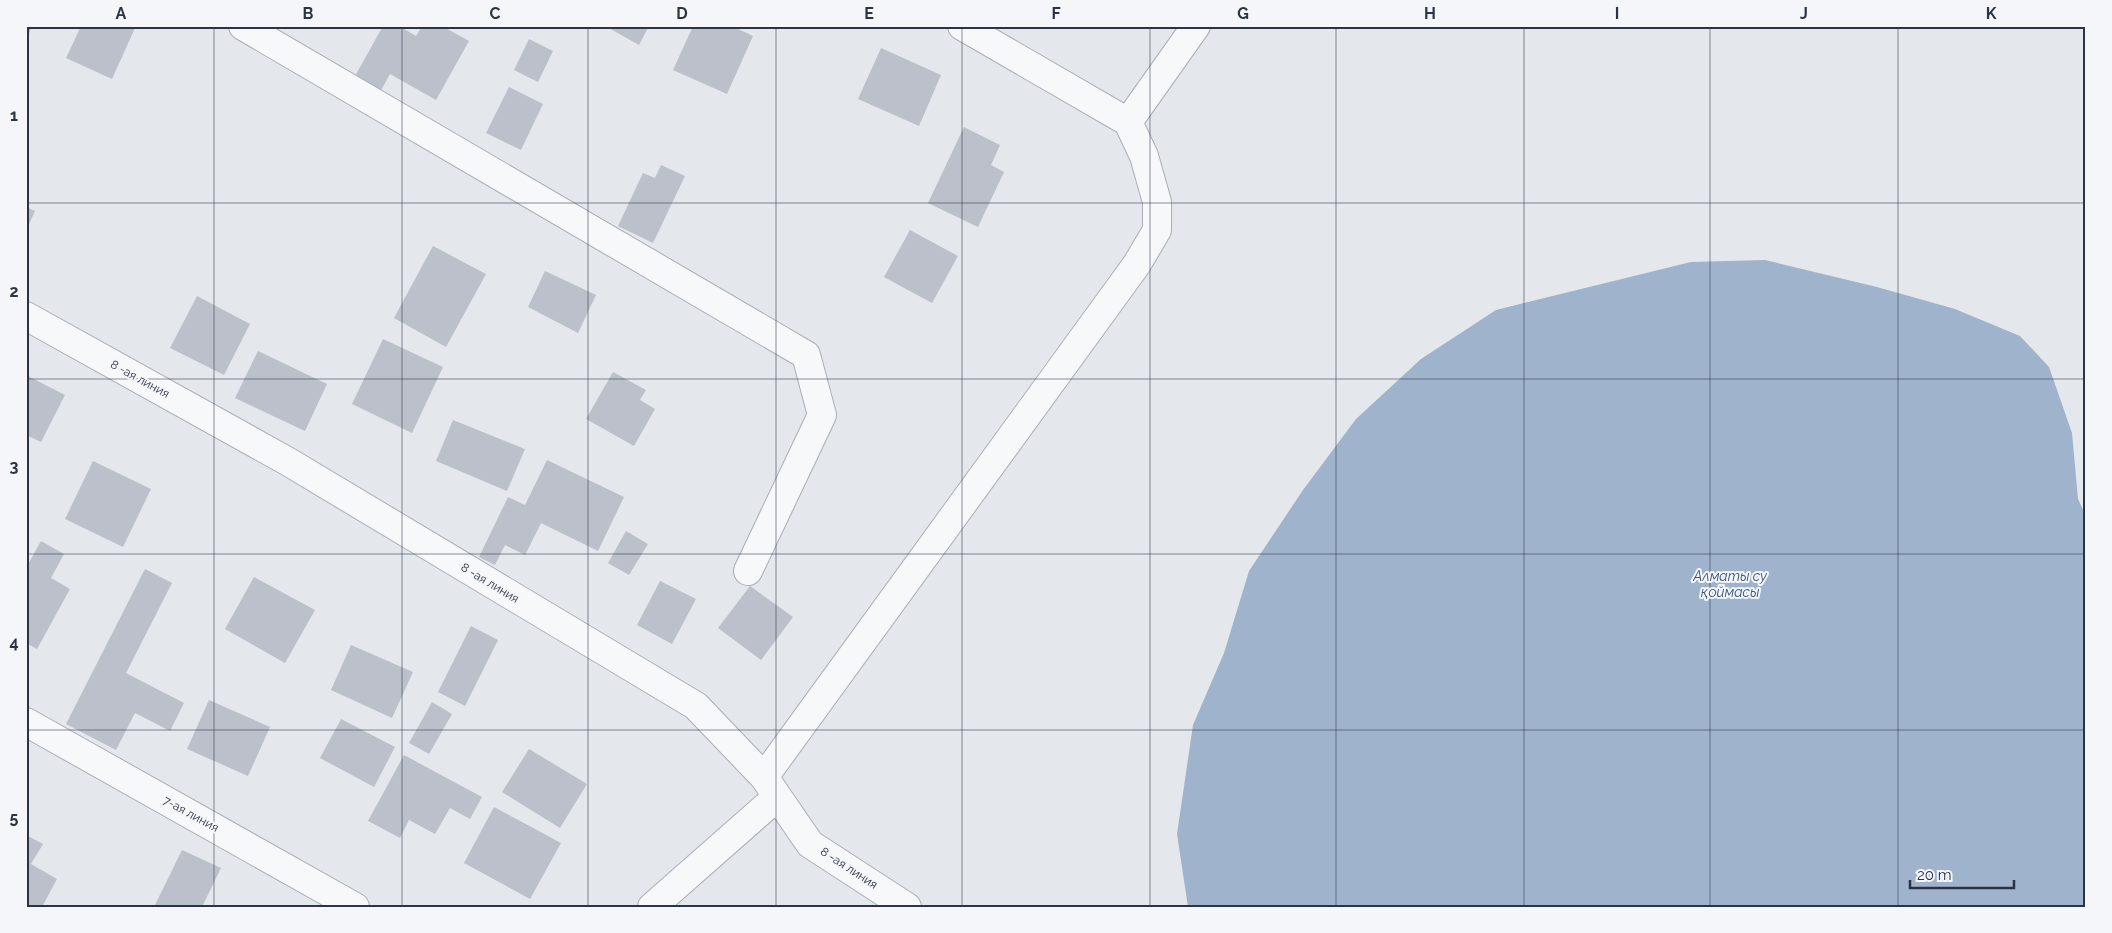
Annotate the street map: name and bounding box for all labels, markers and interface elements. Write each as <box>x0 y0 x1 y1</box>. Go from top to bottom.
text: A <box>116 4 127 23</box>
text: B <box>303 4 314 23</box>
text: C <box>490 4 501 23</box>
text: D <box>676 4 688 23</box>
text: E <box>864 4 874 23</box>
text: F <box>1051 4 1061 23</box>
text: G <box>1237 4 1249 23</box>
text: H <box>1424 4 1436 23</box>
text: I <box>1615 4 1619 23</box>
text: J <box>1800 4 1808 23</box>
text: K <box>1986 4 1997 23</box>
text: 1 <box>10 106 18 125</box>
text: 2 <box>9 282 19 301</box>
street label: 8 -ая линия <box>108 357 172 401</box>
text: 3 <box>10 457 19 476</box>
street label: 8 -ая линия <box>458 560 522 606</box>
water label: Алматы су қоймасы <box>1692 568 1768 600</box>
text: 4 <box>9 633 19 652</box>
street label: 7-ая линия <box>161 793 221 835</box>
text: 5 <box>10 808 19 827</box>
street label: 8 -ая линия <box>818 844 880 892</box>
scale bar <box>1910 858 2013 890</box>
text: 20 m <box>1917 866 1952 884</box>

